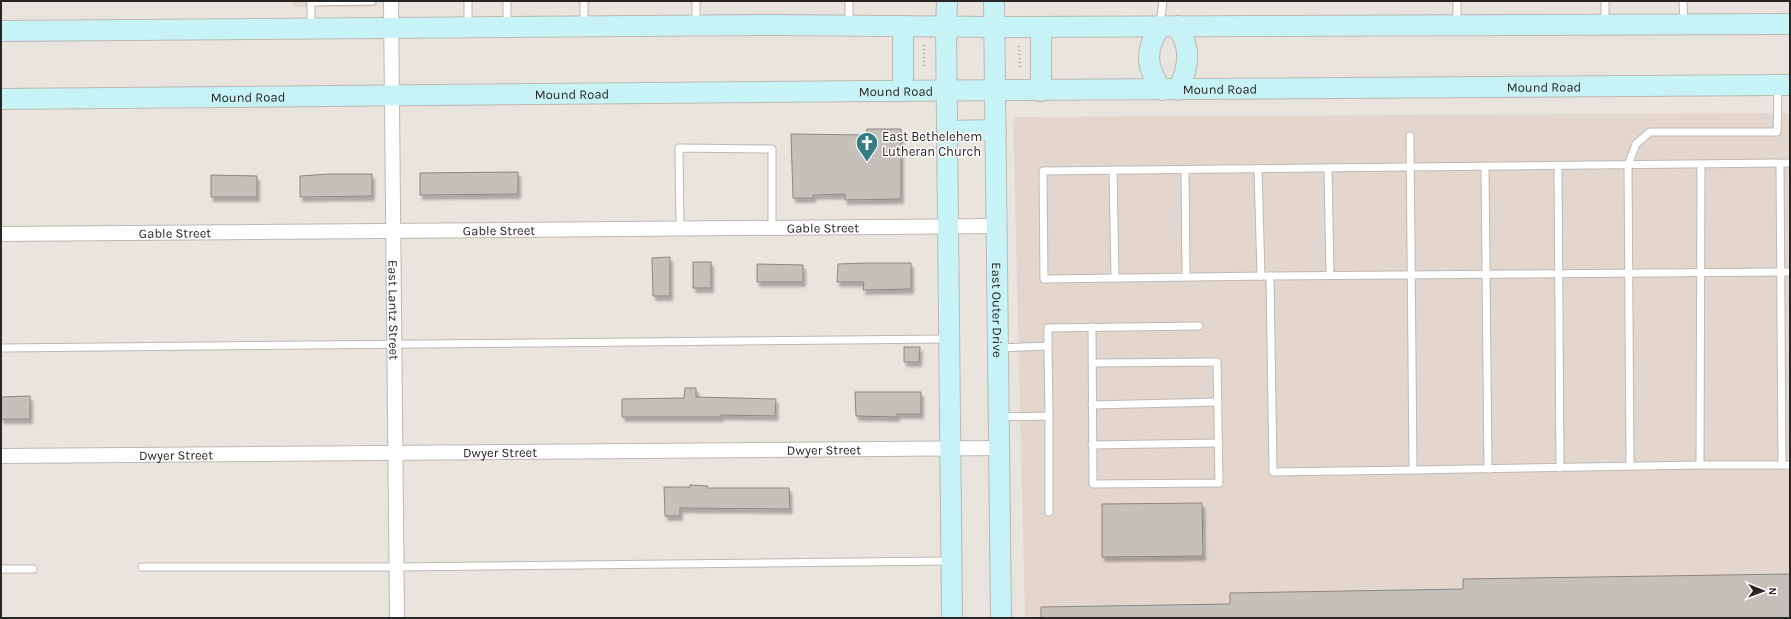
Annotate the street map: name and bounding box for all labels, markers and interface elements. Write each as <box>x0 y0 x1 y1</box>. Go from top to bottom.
street label: Mound Road <box>1507 79 1581 94</box>
street label: Mound Road <box>1183 81 1257 96</box>
street label: Mound Road <box>859 83 933 99</box>
street label: Mound Road <box>535 86 609 102</box>
street label: Mound Road <box>211 89 285 105</box>
place label: East Bethelehem Lutheran Church <box>882 129 982 159</box>
church icon: East Bethelehem Lutheran Church <box>854 130 880 163</box>
street label: Gable Street <box>787 220 859 235</box>
street label: Gable Street <box>463 222 535 238</box>
street label: Gable Street <box>139 225 211 240</box>
street label: East Lantz Street <box>386 260 402 360</box>
street label: East Outer Drive <box>989 262 1006 358</box>
street label: Dwyer Street <box>787 442 861 457</box>
street label: Dwyer Street <box>463 444 537 460</box>
street label: Dwyer Street <box>139 447 213 462</box>
north arrow <box>1743 571 1783 611</box>
text: N <box>1766 587 1779 595</box>

